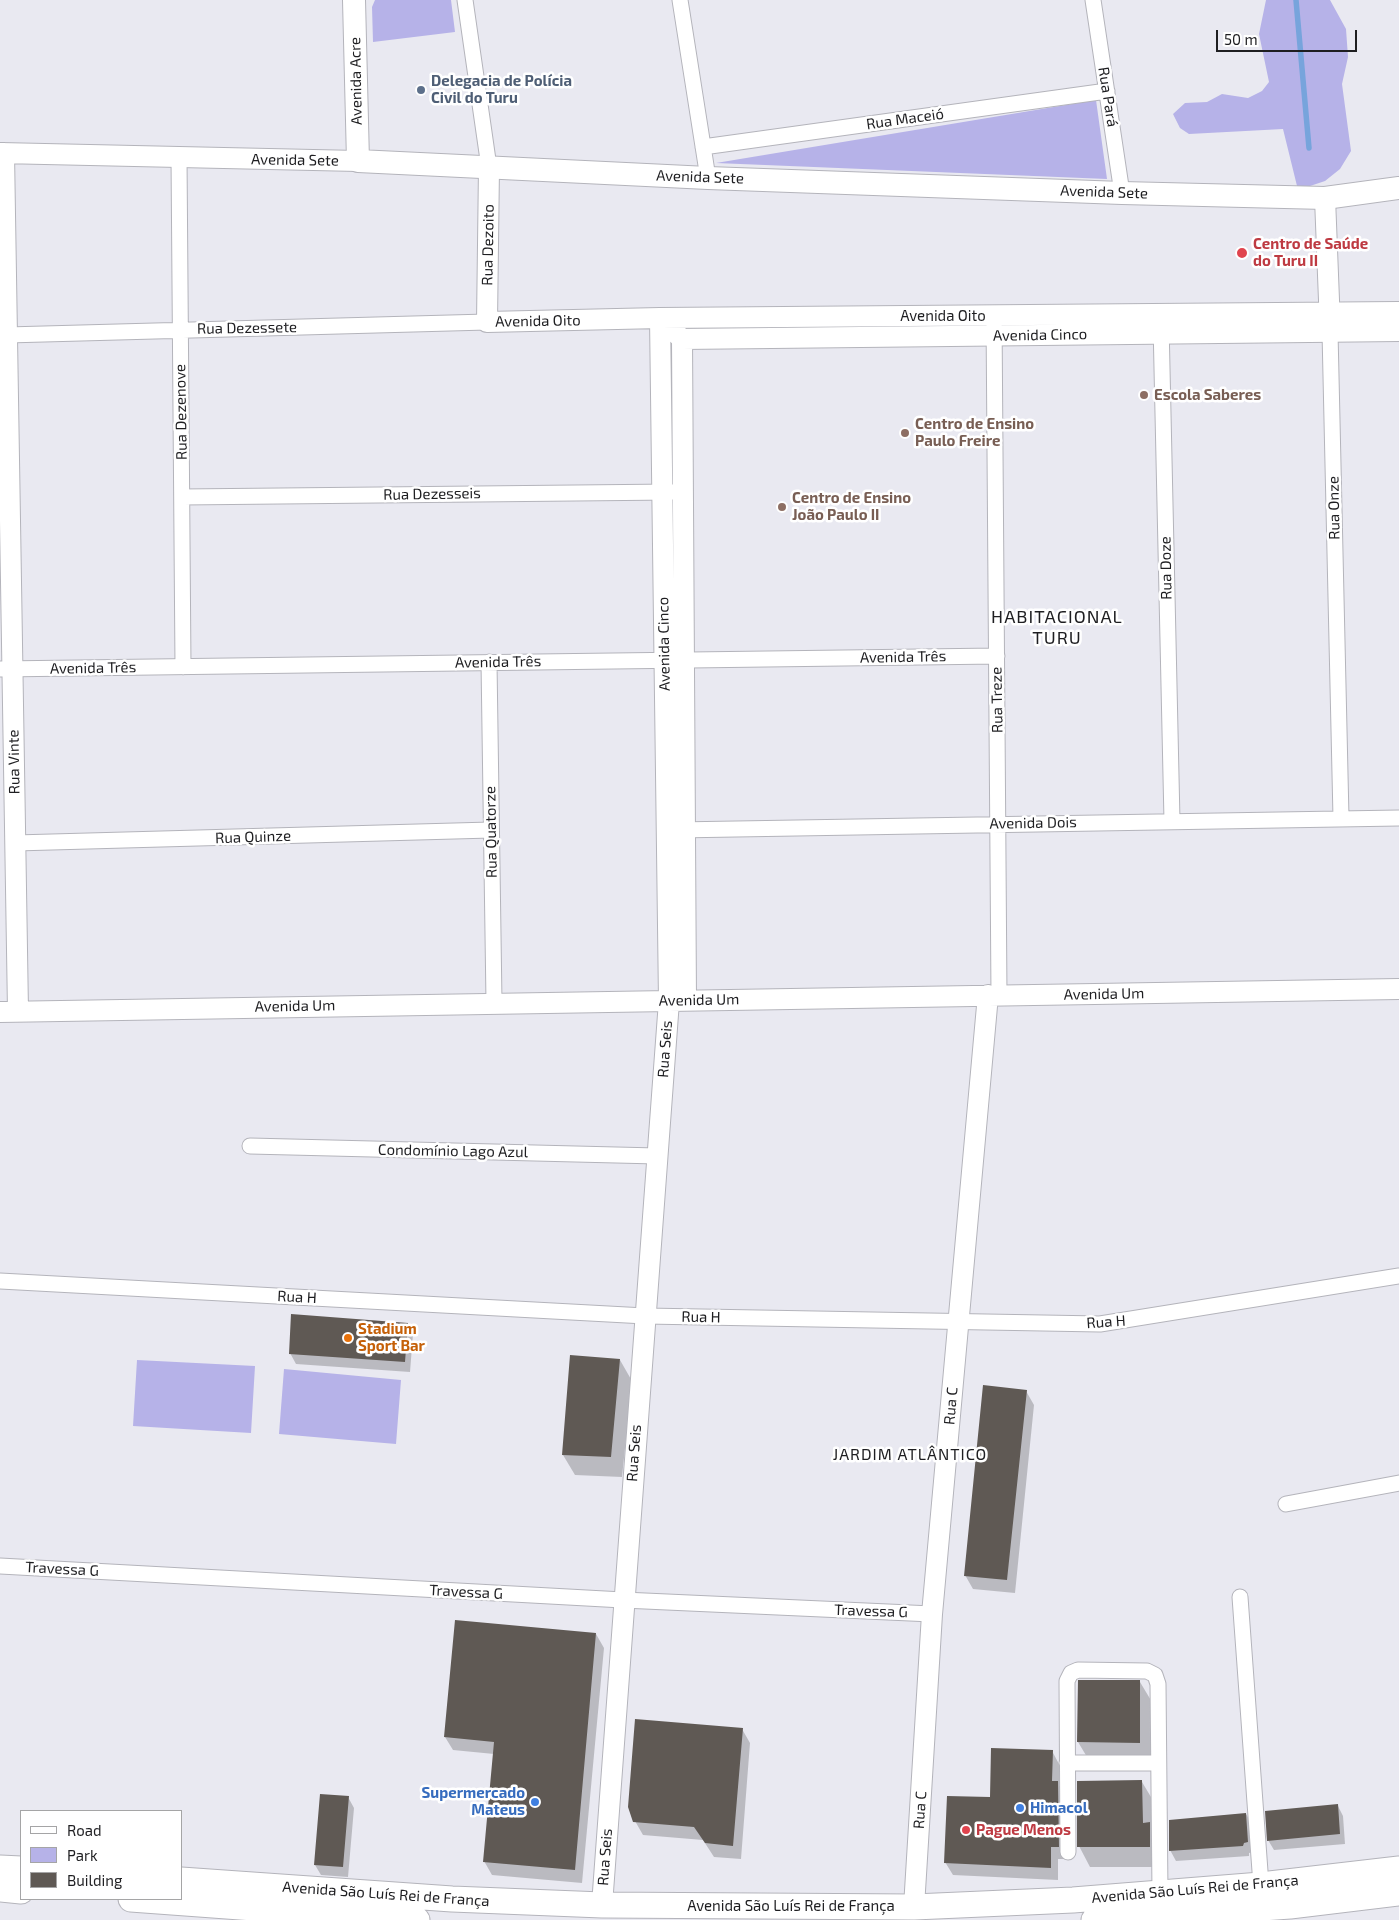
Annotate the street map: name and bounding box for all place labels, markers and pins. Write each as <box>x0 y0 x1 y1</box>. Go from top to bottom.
place label: Delegacia de Polícia Civil do Turu <box>431 72 572 107</box>
marker: Delegacia de Polícia Civil do Turu <box>415 84 427 96</box>
place label: Centro de Saúde do Turu II <box>1253 235 1368 270</box>
marker: Centro de Saúde do Turu II <box>1235 246 1249 260</box>
place label: Escola Saberes <box>1154 386 1261 404</box>
marker: Escola Saberes <box>1138 389 1150 401</box>
place label: Centro de Ensino Paulo Freire <box>915 415 1034 450</box>
marker: Centro de Ensino Paulo Freire <box>899 427 911 439</box>
place label: Centro de Ensino João Paulo II <box>792 489 911 524</box>
marker: Centro de Ensino João Paulo II <box>776 501 788 513</box>
place label: Stadium Sport Bar <box>358 1320 425 1355</box>
marker: Stadium Sport Bar <box>342 1332 354 1344</box>
place label: Supermercado Mateus <box>422 1784 525 1819</box>
marker: Supermercado Mateus <box>529 1796 541 1808</box>
place label: Himacol <box>1030 1799 1088 1817</box>
marker: Himacol <box>1014 1802 1026 1814</box>
place label: Pague Menos <box>976 1821 1071 1839</box>
marker: Pague Menos <box>960 1824 972 1836</box>

